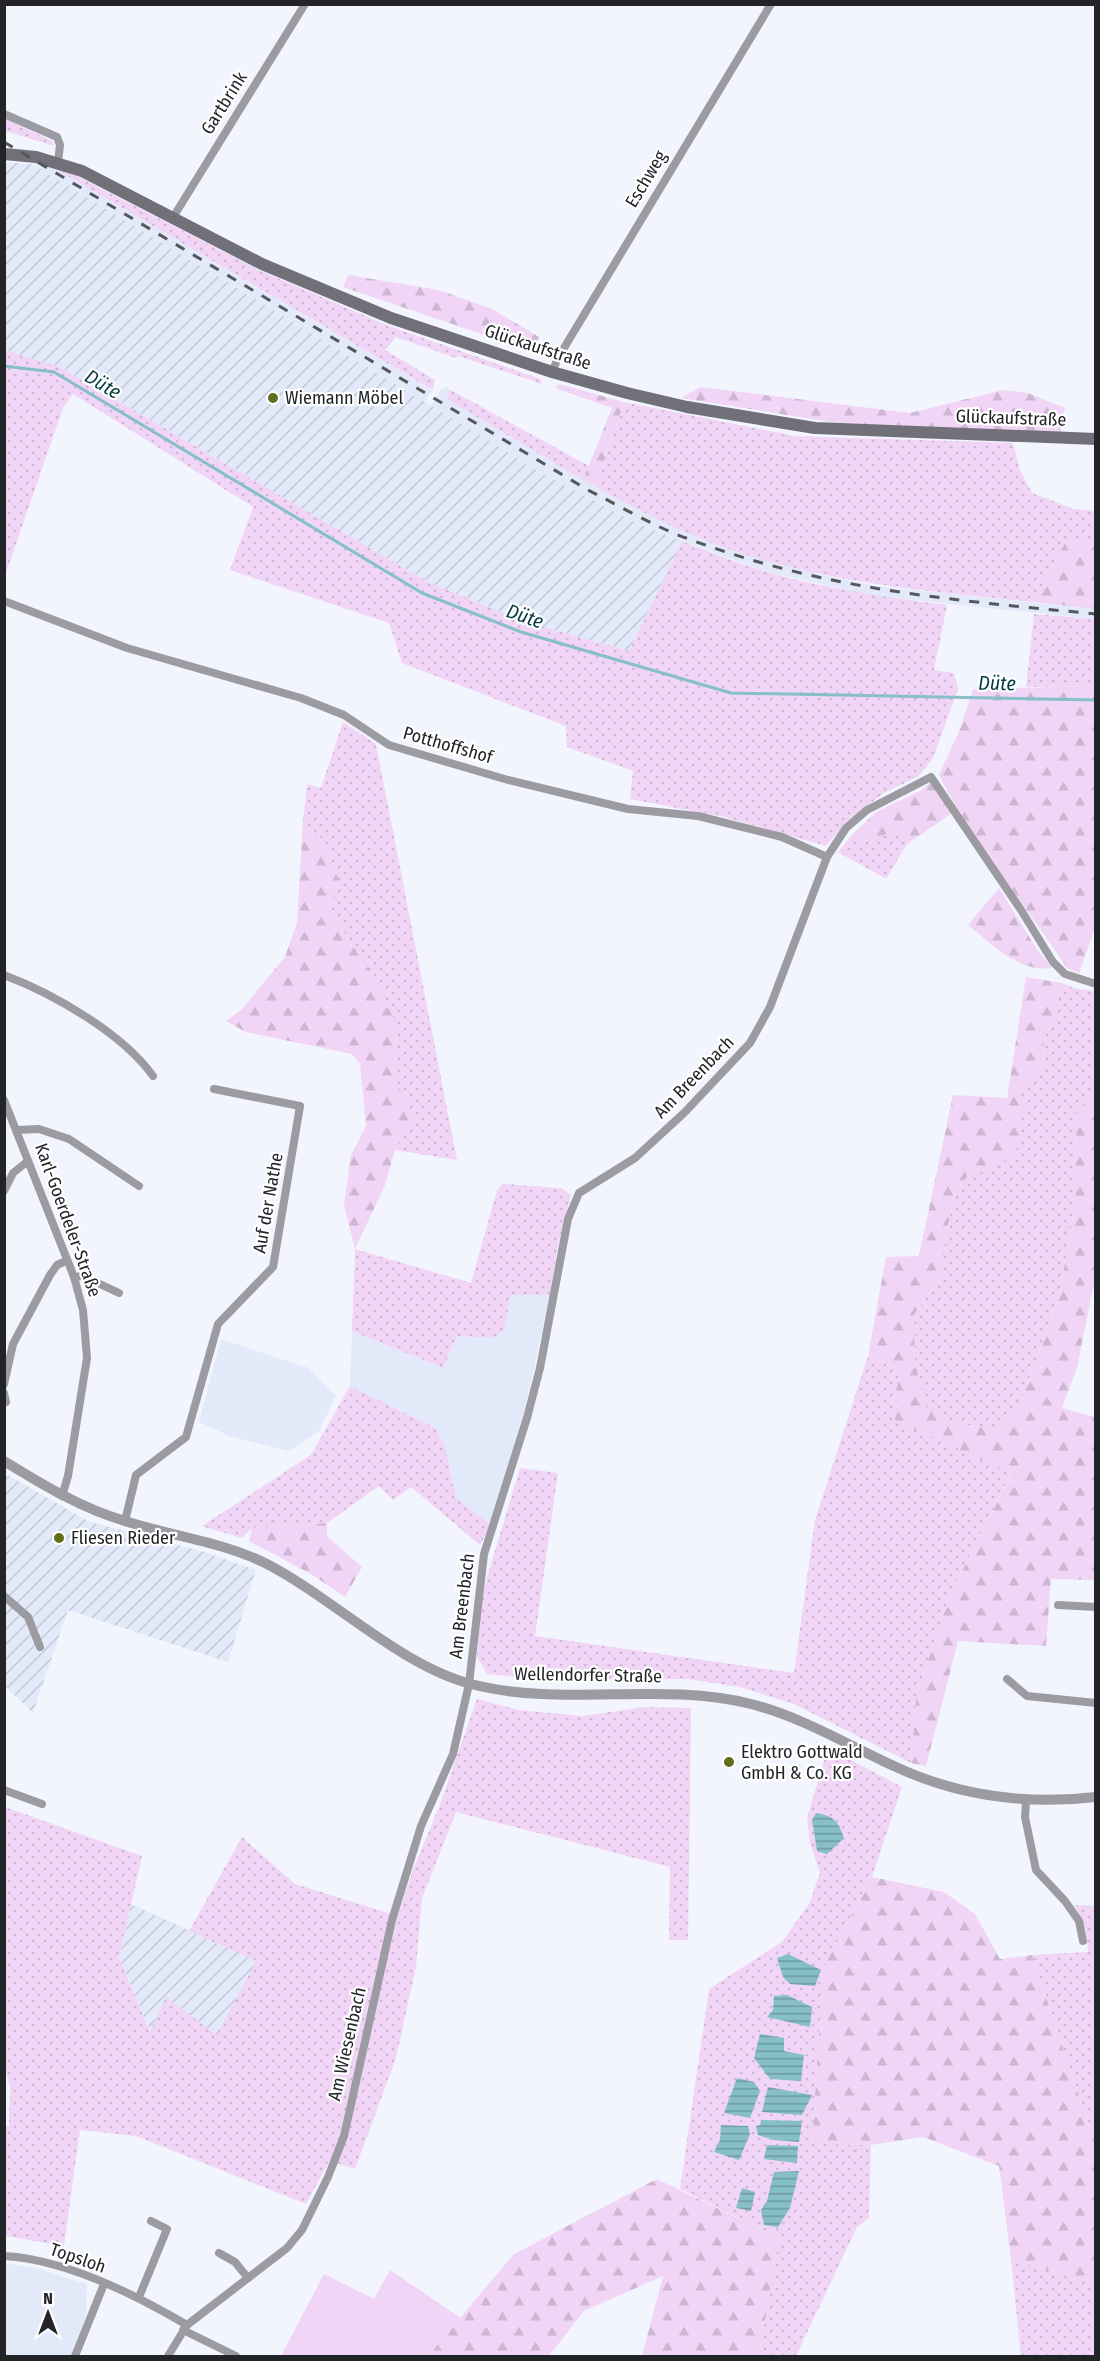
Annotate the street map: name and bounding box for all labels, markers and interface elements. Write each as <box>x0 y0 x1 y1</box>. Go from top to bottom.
street label: Gartbrink <box>196 67 252 138</box>
street label: Eschweg <box>621 146 672 211</box>
street label: Glückaufstraße <box>482 319 594 375</box>
water label: Düte <box>81 364 126 404</box>
place label: Wiemann Möbel <box>285 387 404 409</box>
marker: Wiemann Möbel <box>266 391 280 405</box>
street label: Glückaufstraße <box>955 405 1067 431</box>
water label: Düte <box>503 599 547 634</box>
water label: Düte <box>978 671 1017 695</box>
street label: Potthoffshof <box>401 722 497 769</box>
street label: Am Breenbach <box>649 1031 739 1123</box>
street label: Karl-Goerdeler-Straße <box>30 1140 106 1300</box>
street label: Auf der Nathe <box>248 1151 288 1255</box>
place label: Fliesen Rieder <box>71 1527 176 1549</box>
marker: Fliesen Rieder <box>52 1531 66 1545</box>
street label: Am Breenbach <box>445 1552 479 1660</box>
street label: Wellendorfer Straße <box>514 1663 662 1687</box>
place label: Elektro Gottwald GmbH & Co. KG <box>741 1741 863 1784</box>
marker: Elektro Gottwald GmbH & Co. KG <box>722 1755 736 1769</box>
street label: Am Wiesenbach <box>323 1985 371 2103</box>
street label: Topsloh <box>47 2238 109 2278</box>
north arrow <box>18 2283 78 2343</box>
text: N <box>43 2289 53 2308</box>

